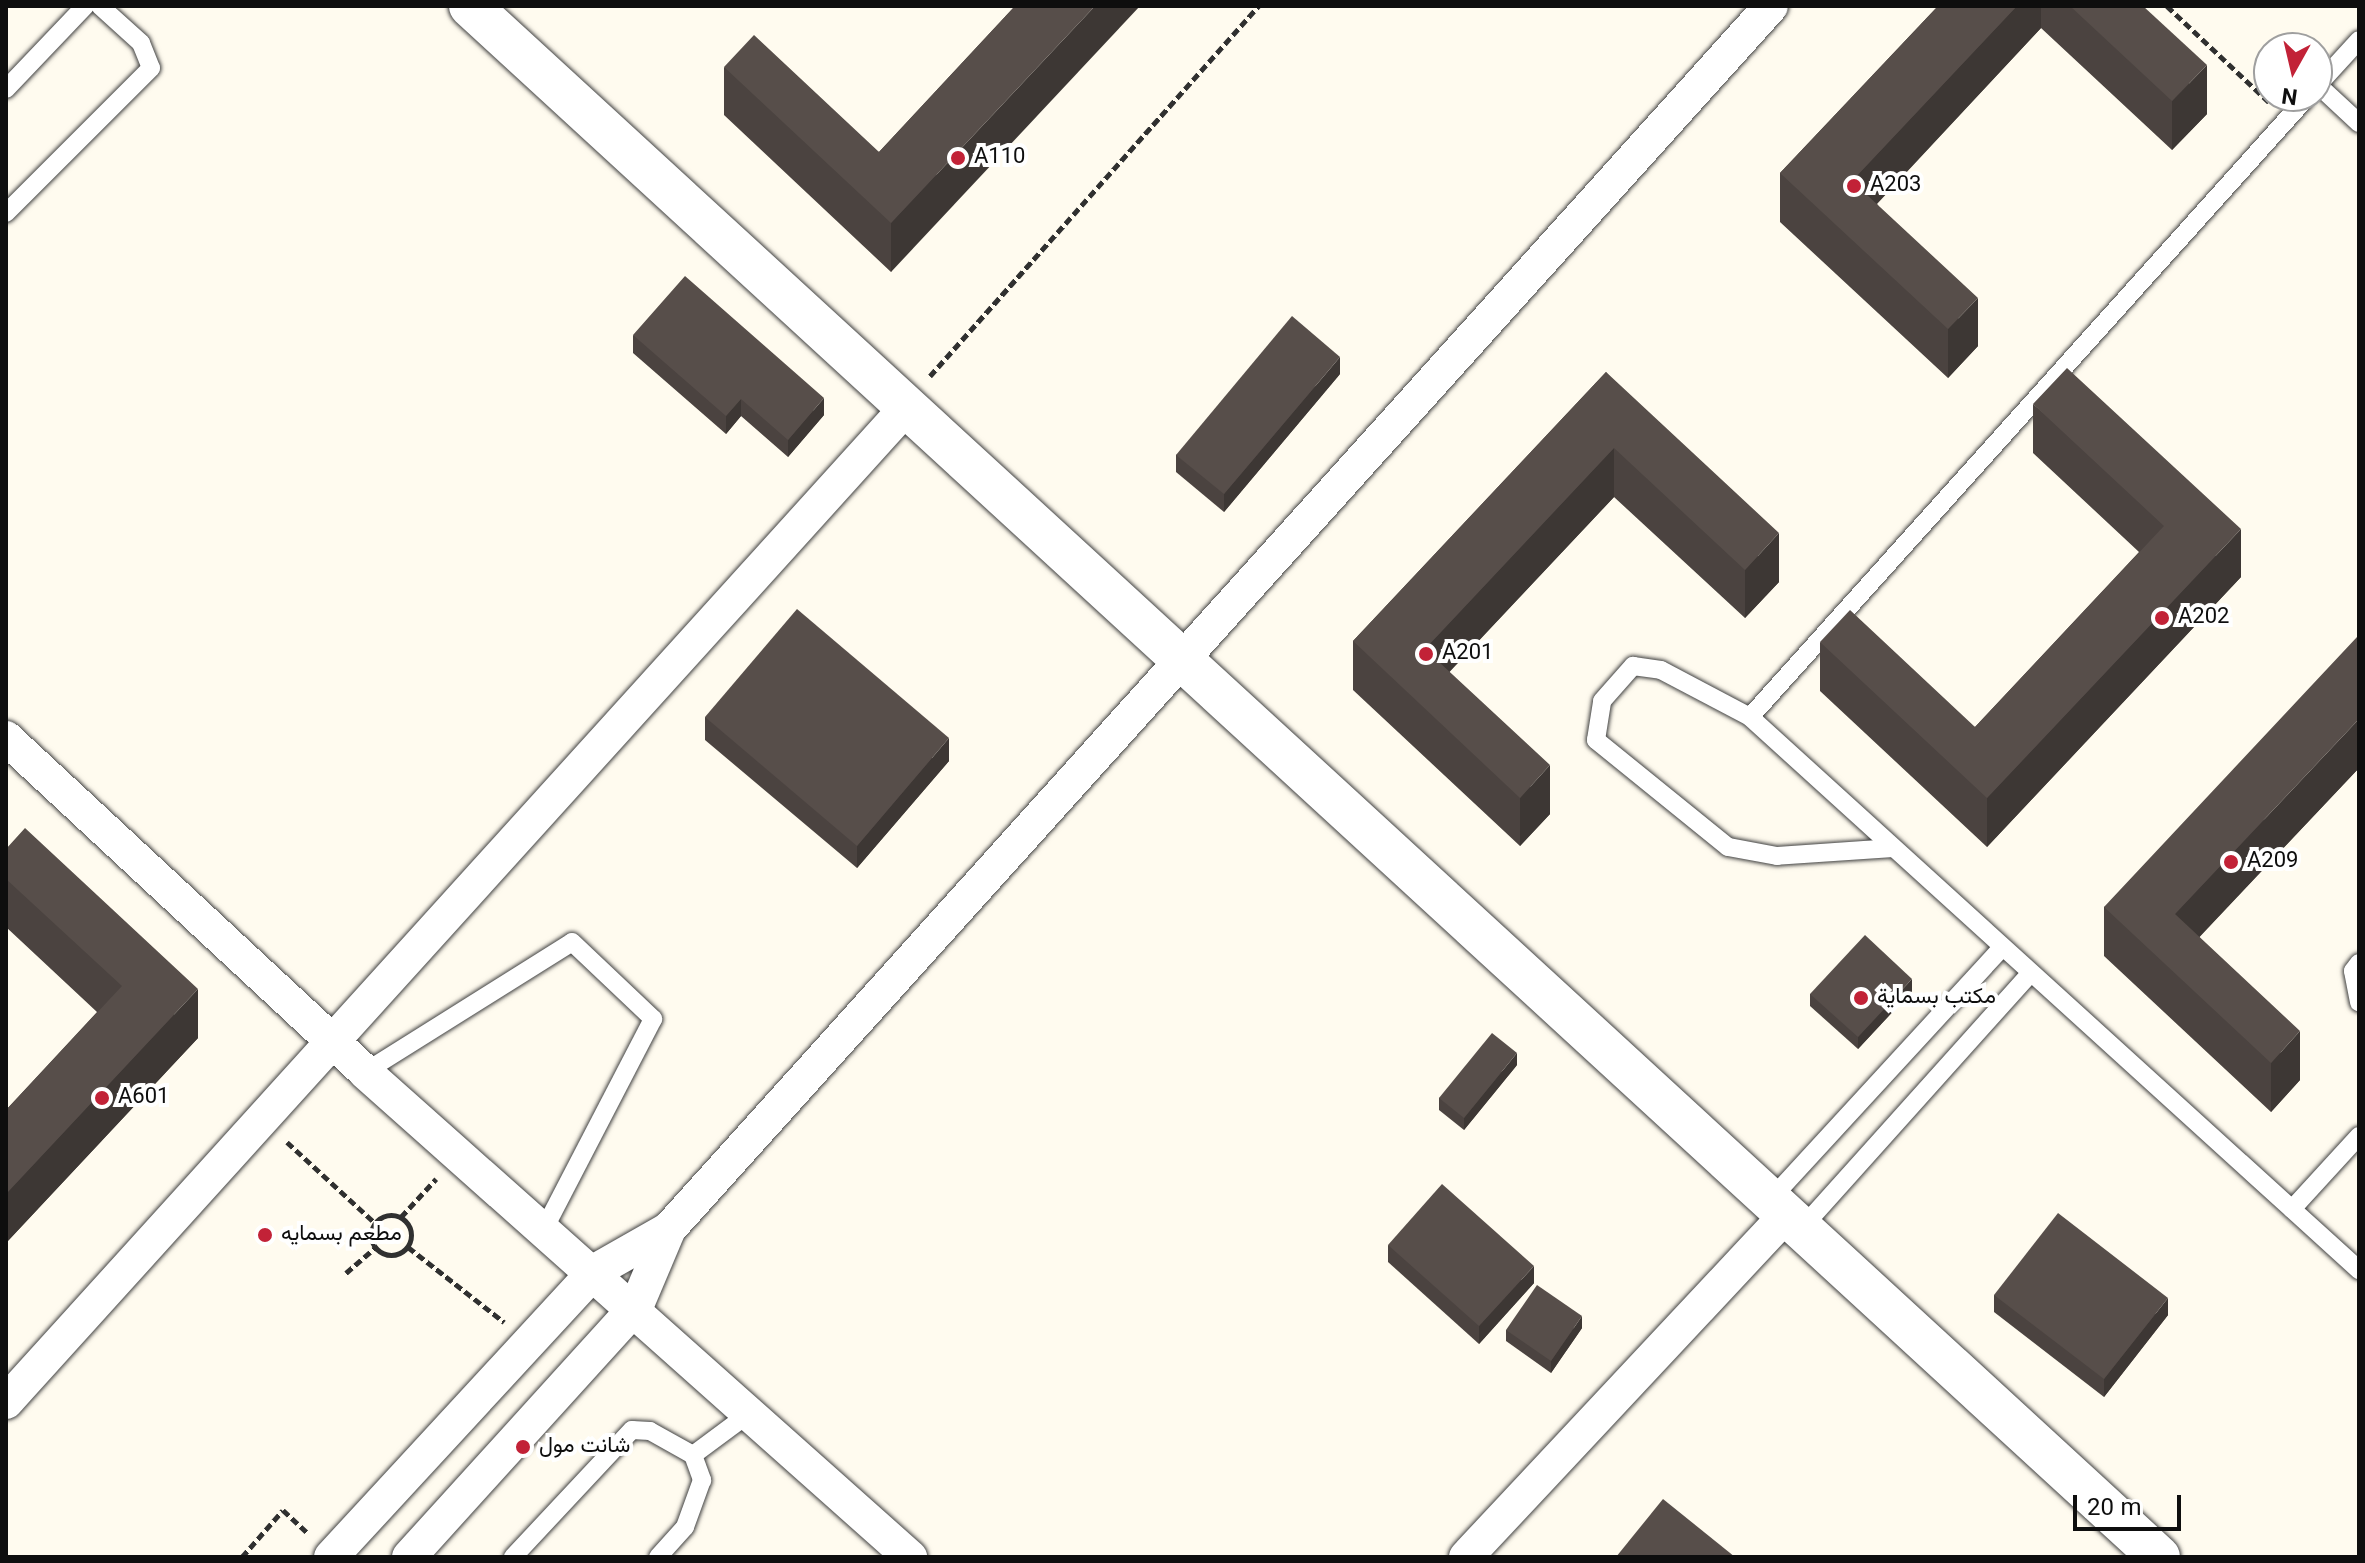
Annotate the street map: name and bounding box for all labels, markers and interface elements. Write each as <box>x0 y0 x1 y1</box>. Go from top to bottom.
north arrow <box>2253 32 2333 112</box>
text: N <box>2280 76 2300 113</box>
place label: A110 <box>974 145 1025 171</box>
marker: A110 <box>949 149 967 167</box>
place label: A203 <box>1870 173 1921 199</box>
marker: A203 <box>1845 177 1863 195</box>
place label: A202 <box>2178 605 2229 631</box>
marker: A202 <box>2153 609 2171 627</box>
place label: A201 <box>1442 641 1493 667</box>
marker: A201 <box>1417 645 1435 663</box>
place label: A209 <box>2247 849 2298 875</box>
marker: A209 <box>2222 853 2240 871</box>
place label: مكتب بسماية <box>1877 985 1996 1011</box>
marker: مكتب بسماية <box>1852 989 1870 1007</box>
place label: A601 <box>118 1085 169 1111</box>
marker: A601 <box>93 1089 111 1107</box>
place label: مطعم بسمايه <box>281 1222 402 1248</box>
marker: مطعم بسمايه <box>256 1226 274 1244</box>
place label: شانت مول <box>539 1434 630 1460</box>
marker: شانت مول <box>514 1438 532 1456</box>
scale bar <box>2077 1479 2185 1529</box>
text: 20 m <box>2087 1490 2141 1528</box>

